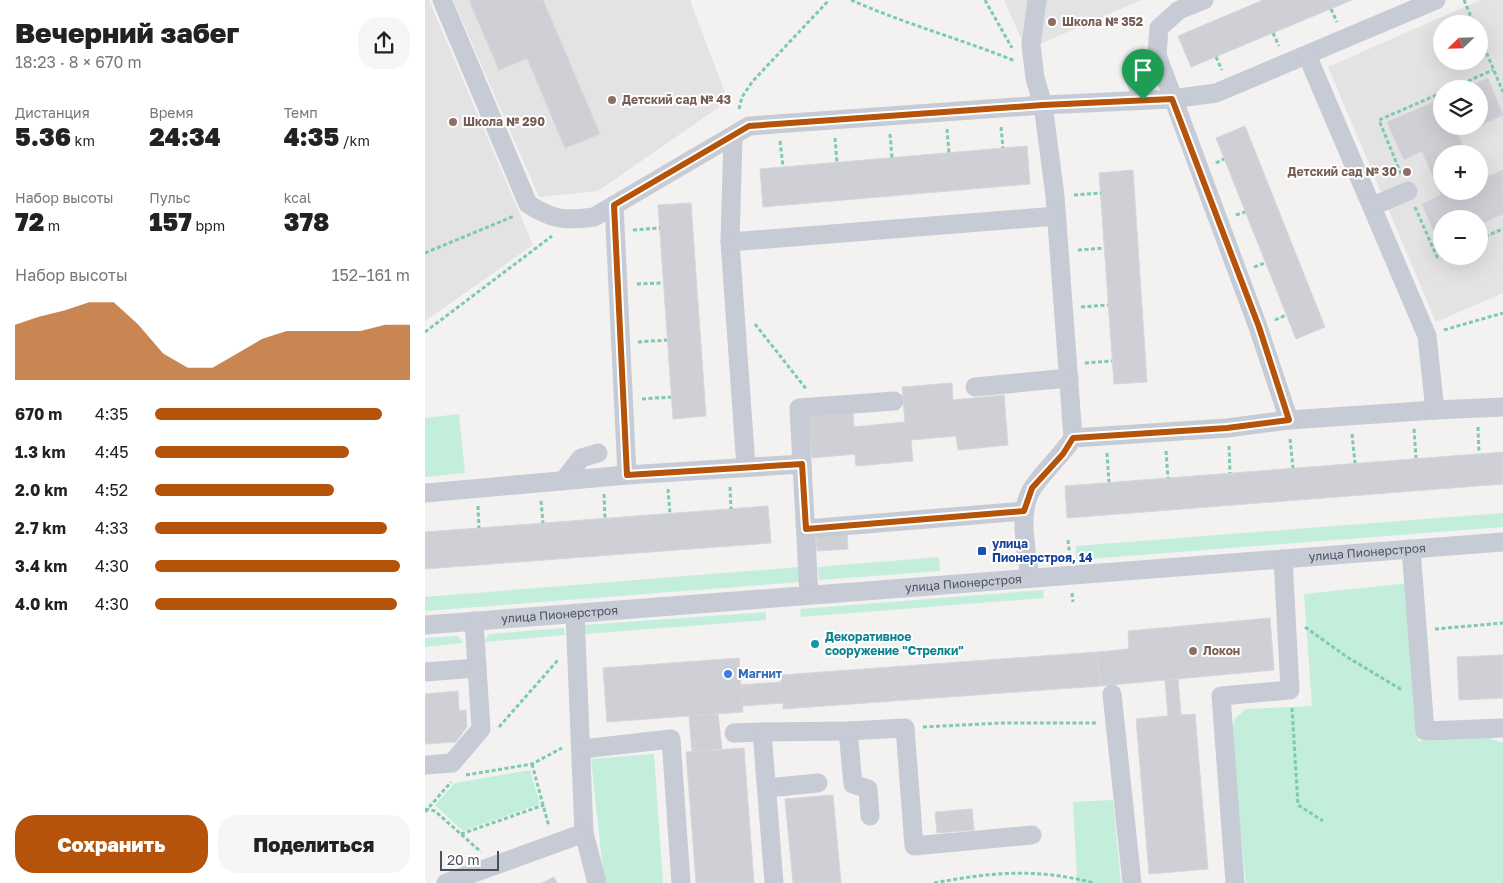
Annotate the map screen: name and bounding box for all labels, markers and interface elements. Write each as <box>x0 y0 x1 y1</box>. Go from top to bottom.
place label: Школа № 352 <box>1062 14 1143 29</box>
north arrow <box>1433 15 1487 70</box>
map controls <box>1433 15 1488 265</box>
text: Вечерний забег <box>15 16 239 49</box>
marker: Школа № 352 <box>1046 16 1058 28</box>
button: share <box>358 17 410 69</box>
pin <box>1122 49 1164 100</box>
text: 18:23 · 8 × 670 m <box>15 52 142 72</box>
icon: arrive <box>1129 56 1157 84</box>
button: layers <box>1433 80 1488 135</box>
place label: Детский сад № 43 <box>622 92 731 107</box>
marker: Детский сад № 43 <box>606 94 618 106</box>
text: Дистанция <box>15 104 90 121</box>
text: Время <box>149 104 194 121</box>
text: Темп <box>284 104 318 121</box>
place label: Школа № 290 <box>463 114 545 129</box>
marker: Школа № 290 <box>447 116 459 128</box>
text: 5.36 <box>15 121 71 152</box>
text: 24:34 <box>149 121 221 152</box>
text: 4:35 <box>284 121 339 152</box>
text: km <box>71 132 95 149</box>
text: /km <box>339 132 370 149</box>
button: + <box>1433 145 1488 200</box>
place label: Детский сад № 30 <box>1288 164 1397 179</box>
marker: Детский сад № 30 <box>1401 166 1413 178</box>
text: Набор высоты <box>15 189 114 206</box>
text: Пульс <box>149 189 191 206</box>
text: kcal <box>284 189 311 206</box>
text: 72 <box>15 206 44 237</box>
text: 157 <box>149 206 192 237</box>
text: 378 <box>284 206 329 237</box>
button: − <box>1433 210 1488 265</box>
text: m <box>44 217 60 234</box>
text: bpm <box>192 217 225 234</box>
text: Набор высоты <box>15 265 128 285</box>
text: 152–161 m <box>332 265 410 285</box>
text: 670 m <box>15 404 62 424</box>
text: 4:35 <box>95 404 128 424</box>
text: 1.3 km <box>15 442 65 462</box>
text: 4:45 <box>95 442 129 462</box>
text: 2.0 km <box>15 480 68 500</box>
text: 4:52 <box>95 480 128 500</box>
text: 2.7 km <box>15 518 66 538</box>
text: 4:33 <box>95 518 128 538</box>
place label: улица Пионерстроя, 14 <box>992 536 1093 565</box>
street label: улица Пионерстроя <box>1308 540 1426 564</box>
marker: улица Пионерстроя, 14 <box>976 545 988 557</box>
text: 3.4 km <box>15 556 67 576</box>
text: 4:30 <box>95 556 129 576</box>
street label: улица Пионерстроя <box>904 571 1022 595</box>
text: 4.0 km <box>15 594 68 614</box>
text: 4:30 <box>95 594 129 614</box>
street label: улица Пионерстроя <box>501 602 619 626</box>
place label: Декоративное сооружение "Стрелки" <box>825 629 964 658</box>
marker: Декоративное сооружение "Стрелки" <box>809 638 821 650</box>
place label: Локон <box>1203 643 1240 658</box>
marker: Локон <box>1187 645 1199 657</box>
place label: Магнит <box>738 666 782 681</box>
marker: Магнит <box>722 668 734 680</box>
button: Сохранить <box>15 815 208 873</box>
button: Поделиться <box>218 815 410 873</box>
scale bar <box>440 848 499 871</box>
text: 20 m <box>447 851 480 868</box>

